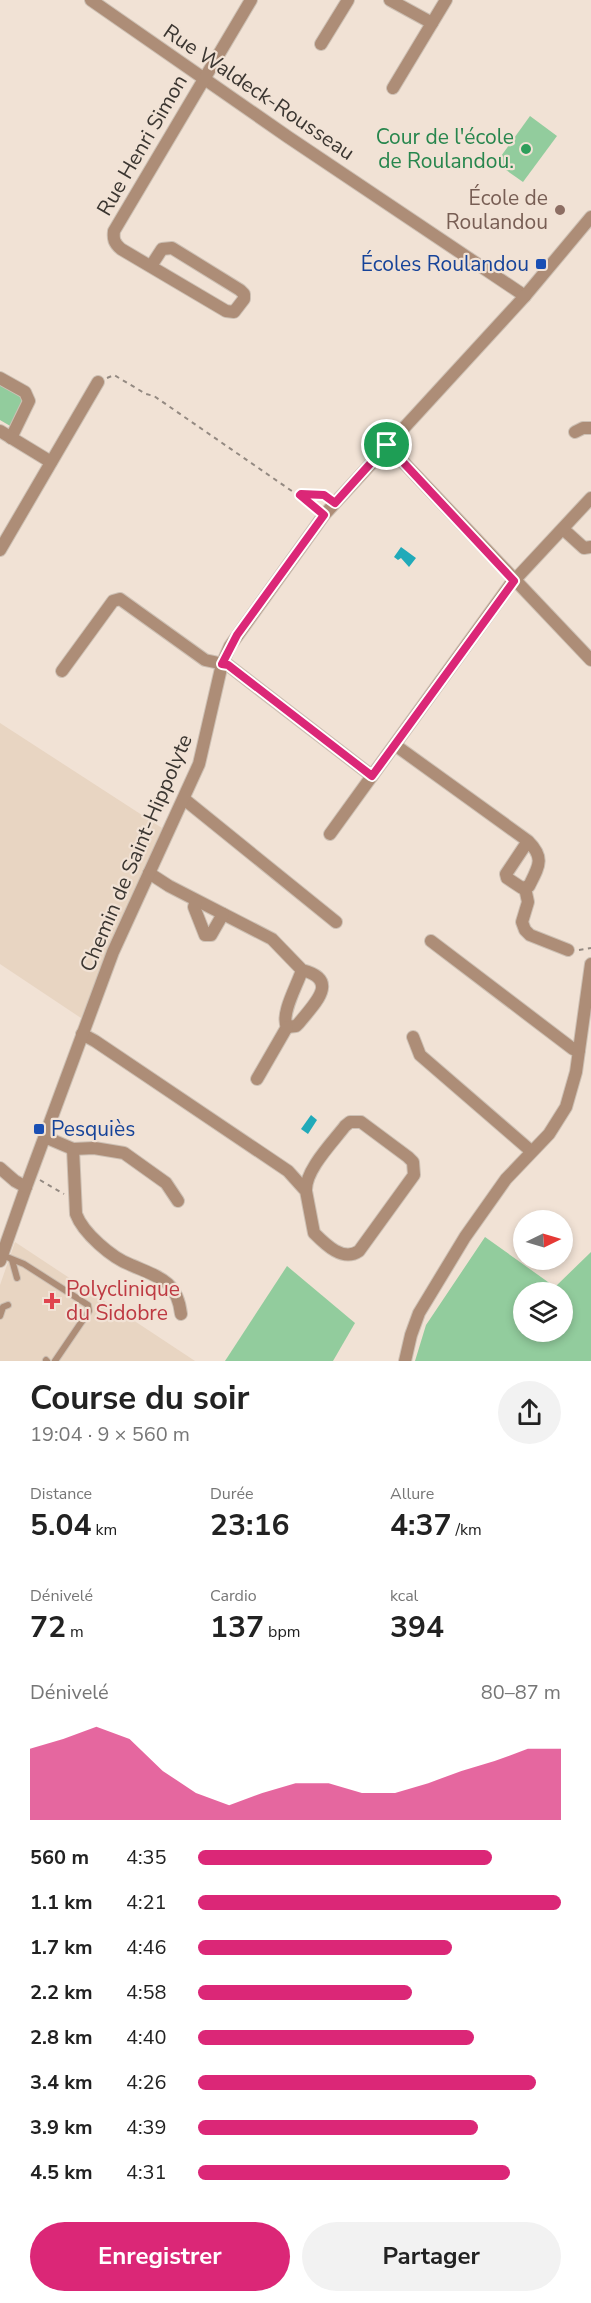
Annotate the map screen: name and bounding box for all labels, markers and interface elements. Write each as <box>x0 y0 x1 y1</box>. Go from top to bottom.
street label: Rue Waldeck-Rousseau <box>158 17 360 167</box>
street label: Rue Henri Simon <box>90 69 194 221</box>
place label: Cour de l'école de Roulandou. <box>376 123 514 175</box>
marker: Cour de l'école de Roulandou. <box>519 142 533 156</box>
place label: École de Roulandou <box>446 184 548 236</box>
marker: École de Roulandou <box>553 203 567 217</box>
place label: Écoles Roulandou <box>361 250 529 278</box>
marker: Écoles Roulandou <box>534 257 548 271</box>
pin <box>361 419 412 470</box>
icon: arrive <box>370 428 403 461</box>
street label: Chemin de Saint-Hippolyte <box>73 730 199 976</box>
place label: Pesquiès <box>51 1115 135 1143</box>
marker: Pesquiès <box>32 1122 46 1136</box>
north arrow <box>513 1210 573 1270</box>
map controls <box>513 1210 573 1342</box>
place label: Polyclinique du Sidobre <box>66 1275 180 1327</box>
button: layers <box>513 1282 573 1342</box>
marker: Polyclinique du Sidobre <box>43 1292 61 1310</box>
text: Course du soir <box>30 1376 249 1421</box>
button: share <box>498 1381 561 1444</box>
text: 19:04 · 9 × 560 m <box>30 1421 190 1448</box>
text: Distance <box>30 1483 92 1505</box>
text: Durée <box>210 1483 254 1505</box>
text: Allure <box>390 1483 434 1505</box>
text: 5.04 <box>30 1505 91 1546</box>
text: 23:16 <box>210 1505 289 1546</box>
text: 4:37 <box>390 1505 451 1546</box>
text: km <box>91 1519 117 1541</box>
text: /km <box>451 1519 482 1541</box>
text: Dénivelé <box>30 1585 93 1607</box>
text: Cardio <box>210 1585 257 1607</box>
text: kcal <box>390 1585 418 1607</box>
text: 72 <box>30 1607 66 1648</box>
text: 137 <box>210 1607 264 1648</box>
text: 394 <box>390 1607 444 1648</box>
text: m <box>66 1621 84 1643</box>
text: bpm <box>264 1621 300 1643</box>
text: Dénivelé <box>30 1679 109 1706</box>
text: 80–87 m <box>481 1679 561 1706</box>
text: 560 m <box>30 1844 89 1871</box>
text: 4:35 <box>126 1844 167 1871</box>
text: 1.1 km <box>30 1889 93 1916</box>
text: 4:21 <box>126 1889 167 1916</box>
text: 1.7 km <box>30 1934 93 1961</box>
text: 4:46 <box>126 1934 167 1961</box>
text: 2.2 km <box>30 1979 93 2006</box>
text: 4:58 <box>126 1979 167 2006</box>
text: 2.8 km <box>30 2024 93 2051</box>
text: 4:40 <box>126 2024 167 2051</box>
text: 3.4 km <box>30 2069 93 2096</box>
text: 4:26 <box>126 2069 167 2096</box>
text: 3.9 km <box>30 2114 93 2141</box>
text: 4:39 <box>126 2114 167 2141</box>
text: 4.5 km <box>30 2159 93 2186</box>
text: 4:31 <box>126 2159 167 2186</box>
button: Enregistrer <box>30 2222 290 2291</box>
button: Partager <box>302 2222 561 2291</box>

